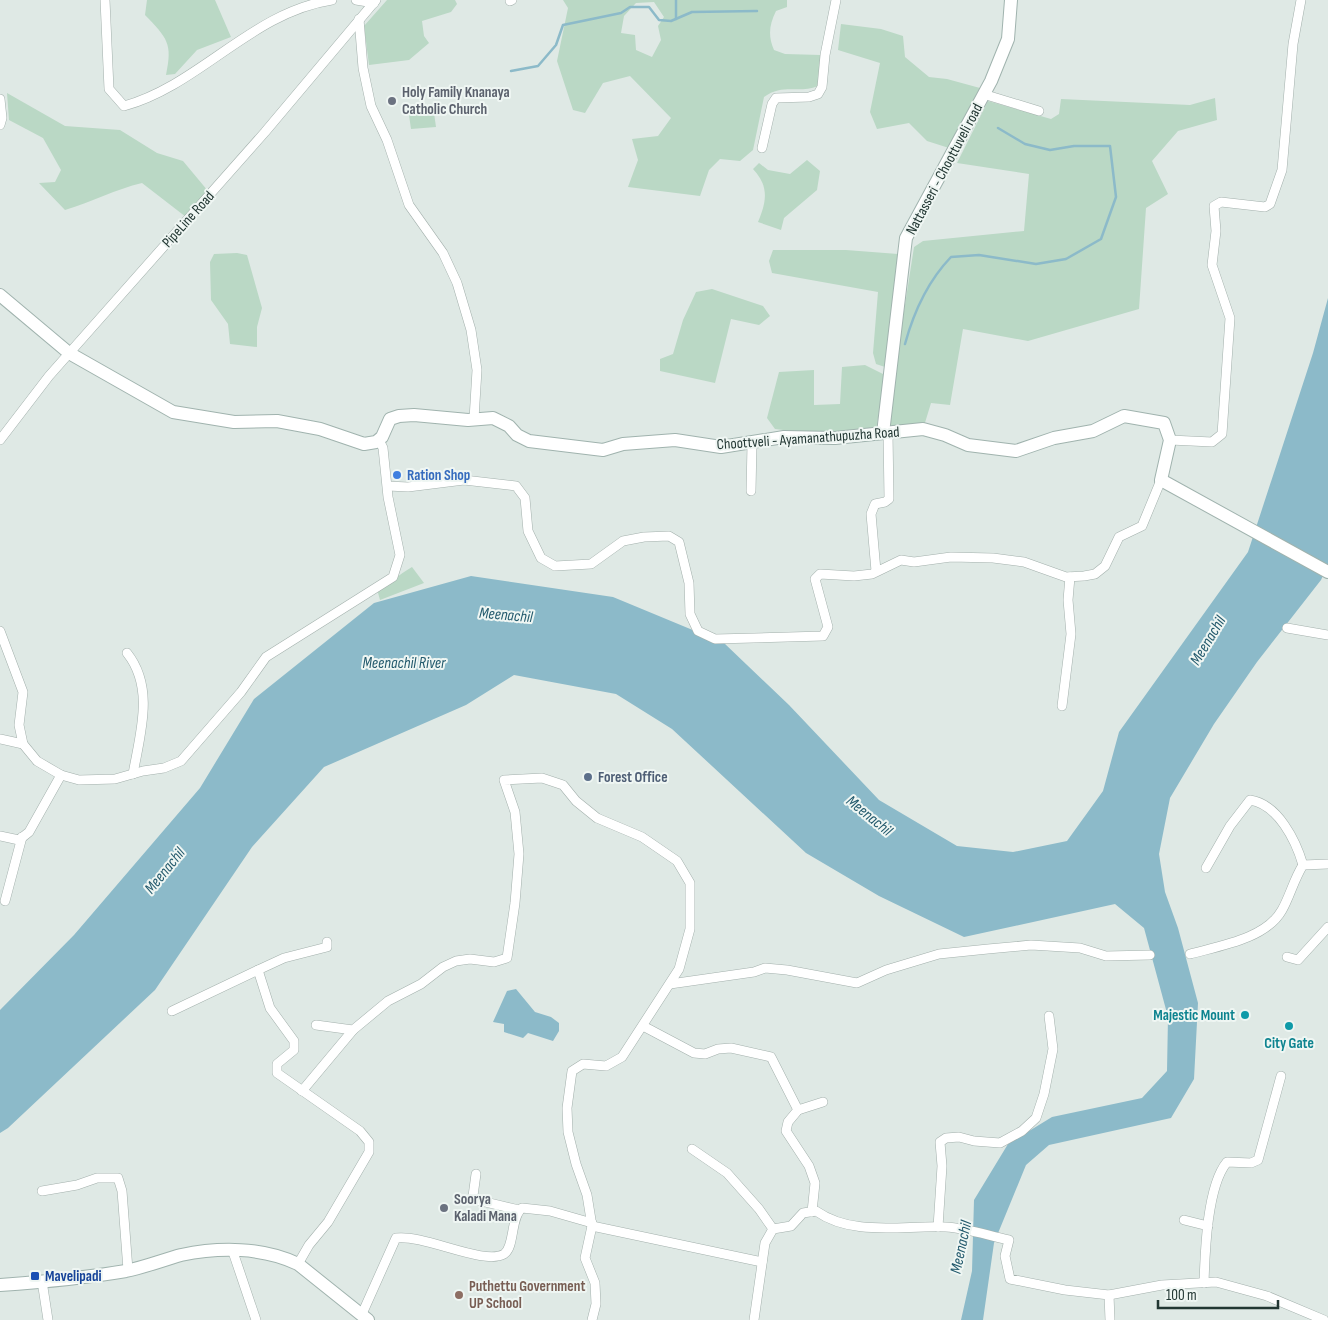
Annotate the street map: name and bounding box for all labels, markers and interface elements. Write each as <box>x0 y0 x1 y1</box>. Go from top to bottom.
place label: Holy Family Knanaya Catholic Church <box>402 83 510 119</box>
marker: Holy Family Knanaya Catholic Church <box>386 95 398 107</box>
street label: Nattasseri - Choottuveli road <box>902 100 987 238</box>
street label: PipeLine Road <box>158 187 219 252</box>
street label: Choottveli - Ayamanathupuzha Road <box>716 423 900 454</box>
place label: Ration Shop <box>407 466 470 485</box>
marker: Ration Shop <box>391 469 403 481</box>
water label: Meenachil <box>478 604 535 627</box>
water label: Meenachil <box>1186 612 1231 669</box>
water label: Meenachil River <box>362 654 446 673</box>
place label: Forest Office <box>598 768 668 787</box>
marker: Forest Office <box>582 771 594 783</box>
water label: Meenachil <box>842 792 897 841</box>
water label: Meenachil <box>141 843 190 898</box>
place label: Majestic Mount <box>1153 1006 1235 1025</box>
marker: Majestic Mount <box>1239 1009 1251 1021</box>
marker: City Gate <box>1283 1020 1295 1032</box>
place label: City Gate <box>1264 1034 1314 1053</box>
place label: Soorya Kaladi Mana <box>454 1190 517 1226</box>
marker: Soorya Kaladi Mana <box>438 1202 450 1214</box>
water label: Meenachil <box>947 1218 977 1276</box>
place label: Mavelipadi <box>45 1267 102 1286</box>
marker: Mavelipadi <box>29 1270 41 1282</box>
place label: Puthettu Government UP School <box>469 1277 585 1313</box>
scale bar <box>1158 1278 1278 1310</box>
text: 100 m <box>1166 1286 1197 1305</box>
marker: Puthettu Government UP School <box>453 1289 465 1301</box>

